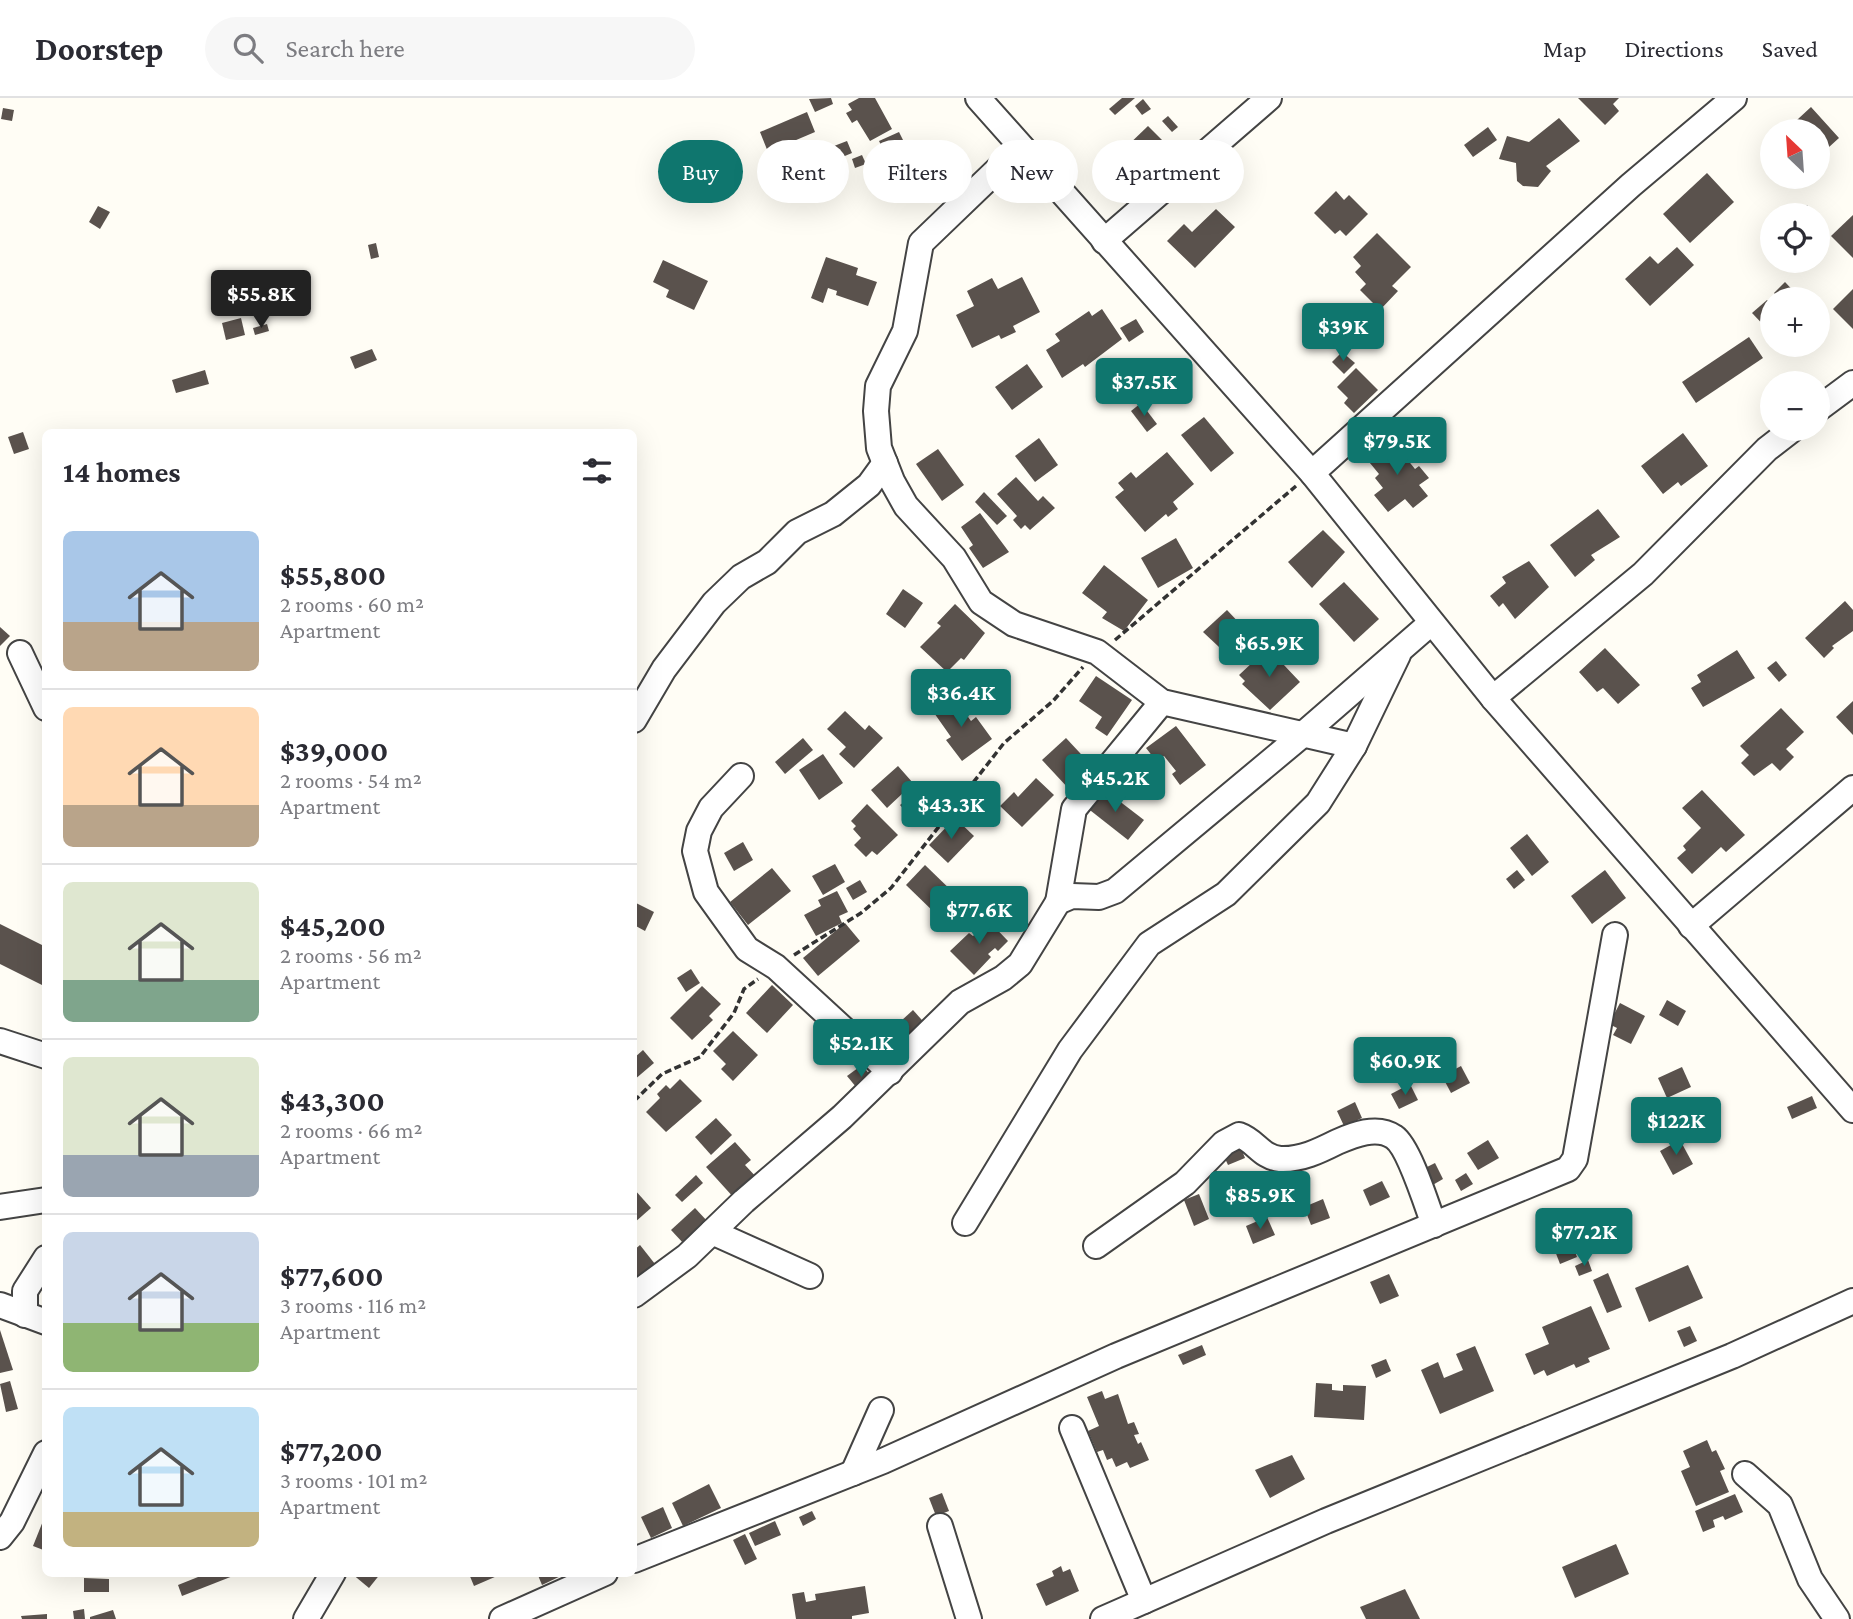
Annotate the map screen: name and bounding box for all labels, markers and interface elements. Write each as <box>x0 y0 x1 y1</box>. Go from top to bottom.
search box <box>205 17 695 80</box>
icon: search <box>229 29 267 67</box>
text: Doorstep <box>35 30 163 67</box>
text: Search here <box>285 34 405 63</box>
text: Map <box>1543 35 1587 62</box>
text: Directions <box>1625 35 1724 62</box>
text: Saved <box>1762 35 1818 62</box>
north arrow <box>1760 119 1830 189</box>
map controls <box>1760 119 1830 441</box>
chip: Buy <box>658 140 743 203</box>
chip: Rent <box>757 140 849 203</box>
chip: Filters <box>863 140 972 203</box>
chip: New <box>986 140 1078 203</box>
chip: Apartment <box>1092 140 1244 203</box>
button: locate <box>1760 203 1830 273</box>
pin: $55.8K <box>204 271 318 330</box>
text: $55.8K <box>227 280 295 306</box>
button: + <box>1760 287 1830 357</box>
pin: $39K <box>1302 303 1384 363</box>
text: $39K <box>1318 313 1368 339</box>
pin: $37.5K <box>1087 358 1201 418</box>
text: $37.5K <box>1112 368 1176 394</box>
button: − <box>1760 371 1830 441</box>
pin: $79.5K <box>1340 418 1454 477</box>
text: $79.5K <box>1363 427 1431 453</box>
icon: filters <box>578 452 616 490</box>
text: 14 homes <box>63 455 181 488</box>
text: $55,800 <box>280 558 386 591</box>
icon: home <box>119 559 203 643</box>
text: 2 rooms · 60 m² <box>280 591 424 617</box>
text: Apartment <box>280 617 380 643</box>
pin: $65.9K <box>1212 620 1326 679</box>
text: $65.9K <box>1235 629 1303 655</box>
pin: $36.4K <box>904 670 1018 729</box>
text: $36.4K <box>927 679 995 705</box>
text: $39,000 <box>280 734 388 767</box>
icon: home <box>119 735 203 819</box>
pin: $45.2K <box>1058 754 1172 814</box>
text: $45.2K <box>1081 764 1149 790</box>
text: 2 rooms · 54 m² <box>280 767 422 793</box>
pin: $43.3K <box>894 782 1008 841</box>
text: $43.3K <box>917 791 985 817</box>
text: Apartment <box>280 793 380 819</box>
pin: $77.6K <box>922 886 1036 946</box>
text: $77.6K <box>946 896 1012 922</box>
text: $45,200 <box>280 909 386 942</box>
icon: home <box>119 910 203 994</box>
text: 2 rooms · 56 m² <box>280 942 422 968</box>
text: Apartment <box>280 968 380 994</box>
pin: $52.1K <box>804 1020 918 1079</box>
text: $52.1K <box>829 1029 893 1055</box>
pin: $60.9K <box>1348 1038 1462 1097</box>
text: $60.9K <box>1370 1047 1440 1073</box>
text: $43,300 <box>280 1084 385 1117</box>
icon: home <box>119 1085 203 1169</box>
pin: $122K <box>1627 1098 1725 1157</box>
text: $122K <box>1647 1107 1705 1133</box>
text: 2 rooms · 66 m² <box>280 1117 423 1143</box>
text: Apartment <box>280 1143 380 1169</box>
pin: $85.9K <box>1203 1172 1317 1231</box>
text: $85.9K <box>1225 1181 1295 1207</box>
pin: $77.2K <box>1527 1208 1641 1268</box>
text: $77.2K <box>1551 1218 1617 1244</box>
text: $77,600 <box>280 1259 383 1292</box>
icon: home <box>119 1260 203 1344</box>
text: 3 rooms · 116 m² <box>280 1292 426 1318</box>
text: Apartment <box>280 1318 380 1344</box>
text: $77,200 <box>280 1434 382 1467</box>
icon: home <box>119 1435 203 1519</box>
text: 3 rooms · 101 m² <box>280 1467 427 1493</box>
text: Apartment <box>280 1493 380 1519</box>

